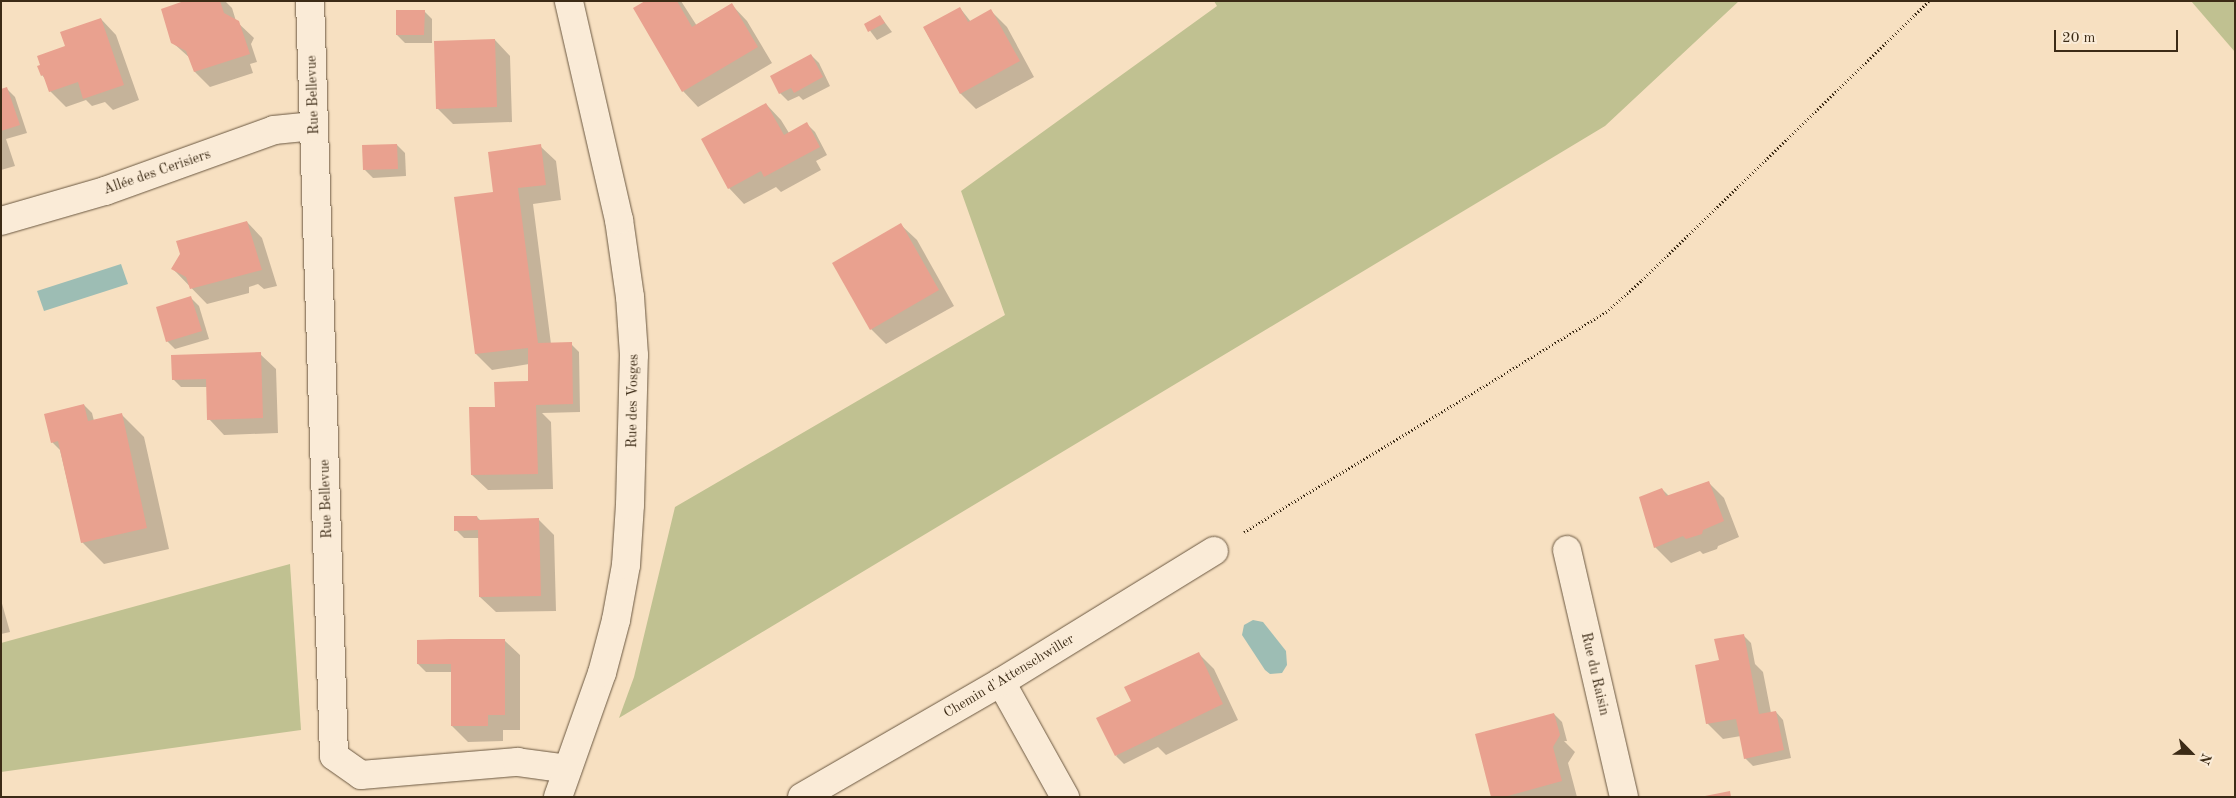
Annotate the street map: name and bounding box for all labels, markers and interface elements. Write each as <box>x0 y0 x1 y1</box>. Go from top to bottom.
scale bar <box>2056 20 2180 52</box>
text: 20 m <box>2062 31 2096 46</box>
street label: Rue Bellevue <box>303 55 323 135</box>
street label: Allée des Cerisiers <box>101 146 213 198</box>
street label: Rue des Vosges <box>624 354 642 448</box>
street label: Rue Bellevue <box>316 459 336 539</box>
street label: Chemin d'Attenschwiller <box>941 630 1077 722</box>
street label: Rue du Raisin <box>1577 631 1613 717</box>
north arrow <box>2166 728 2216 778</box>
text: N <box>2196 751 2213 767</box>

